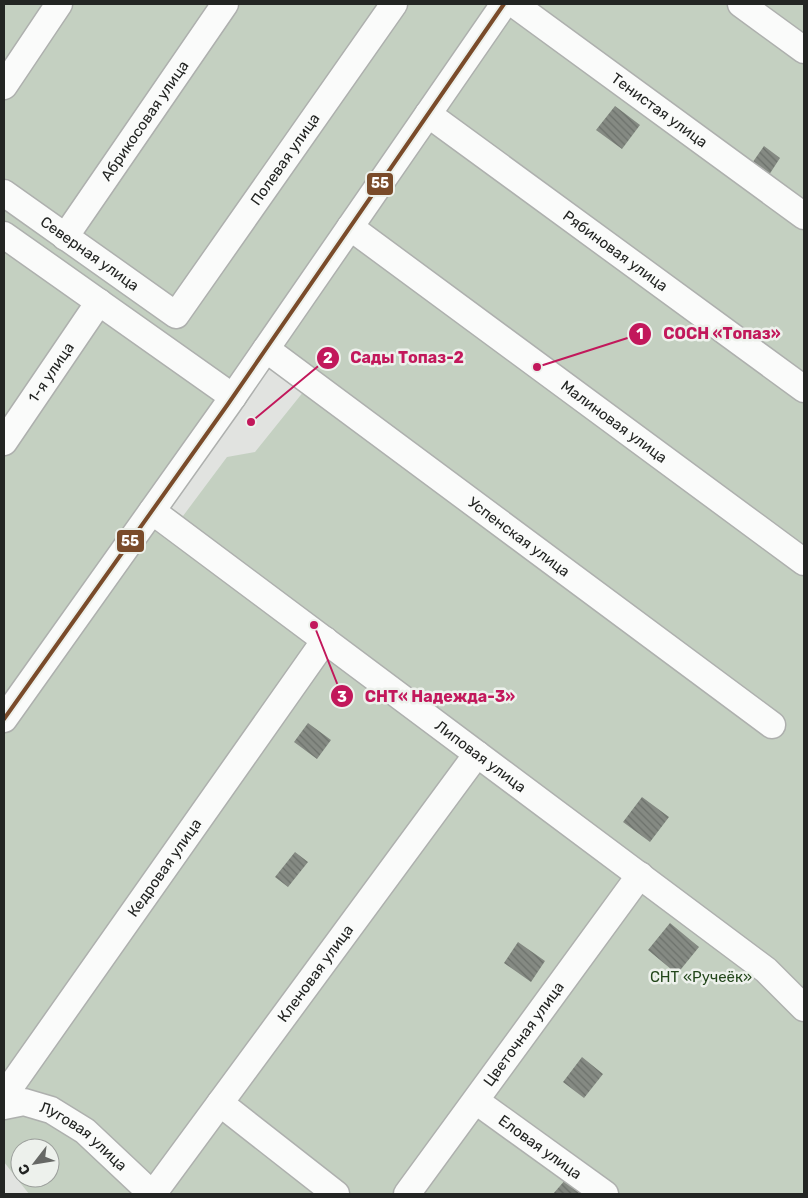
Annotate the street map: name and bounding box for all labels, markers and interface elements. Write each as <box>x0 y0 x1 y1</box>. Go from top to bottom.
street label: Абрикосовая улица <box>97 57 192 184</box>
street label: Тенистая улица <box>608 69 711 151</box>
street label: Полевая улица <box>247 110 324 209</box>
line badge: 55 <box>366 172 394 196</box>
text: 55 <box>371 175 389 192</box>
street label: Рябиновая улица <box>559 207 671 295</box>
street label: Северная улица <box>37 213 142 295</box>
callout: СОСН «Топаз» <box>628 318 790 349</box>
text: СОСН «Топаз» <box>663 324 781 343</box>
text: 1 <box>636 325 644 343</box>
street label: 1-я улица <box>24 339 78 406</box>
callout: Сады Топаз-2 <box>315 342 474 373</box>
text: Сады Топаз-2 <box>350 348 464 367</box>
text: 2 <box>323 349 333 367</box>
street label: Малиновая улица <box>557 377 671 467</box>
street label: Успенская улица <box>464 493 573 581</box>
line badge: 55 <box>116 529 145 553</box>
text: 55 <box>121 533 139 550</box>
callout: СНТ« Надежда-3» <box>330 681 525 712</box>
text: СНТ« Надежда-3» <box>365 687 515 706</box>
text: 3 <box>337 688 347 706</box>
street label: Липовая улица <box>431 717 529 796</box>
street label: Кедровая улица <box>124 815 205 920</box>
street label: Кленовая улица <box>274 921 357 1025</box>
park label: СНТ «Ручеёк» <box>650 968 752 986</box>
street label: Цветочная улица <box>480 978 568 1090</box>
street label: Луговая улица <box>38 1098 131 1175</box>
street label: Еловая улица <box>495 1111 585 1183</box>
north arrow <box>10 1138 60 1188</box>
text: С <box>14 1161 34 1178</box>

